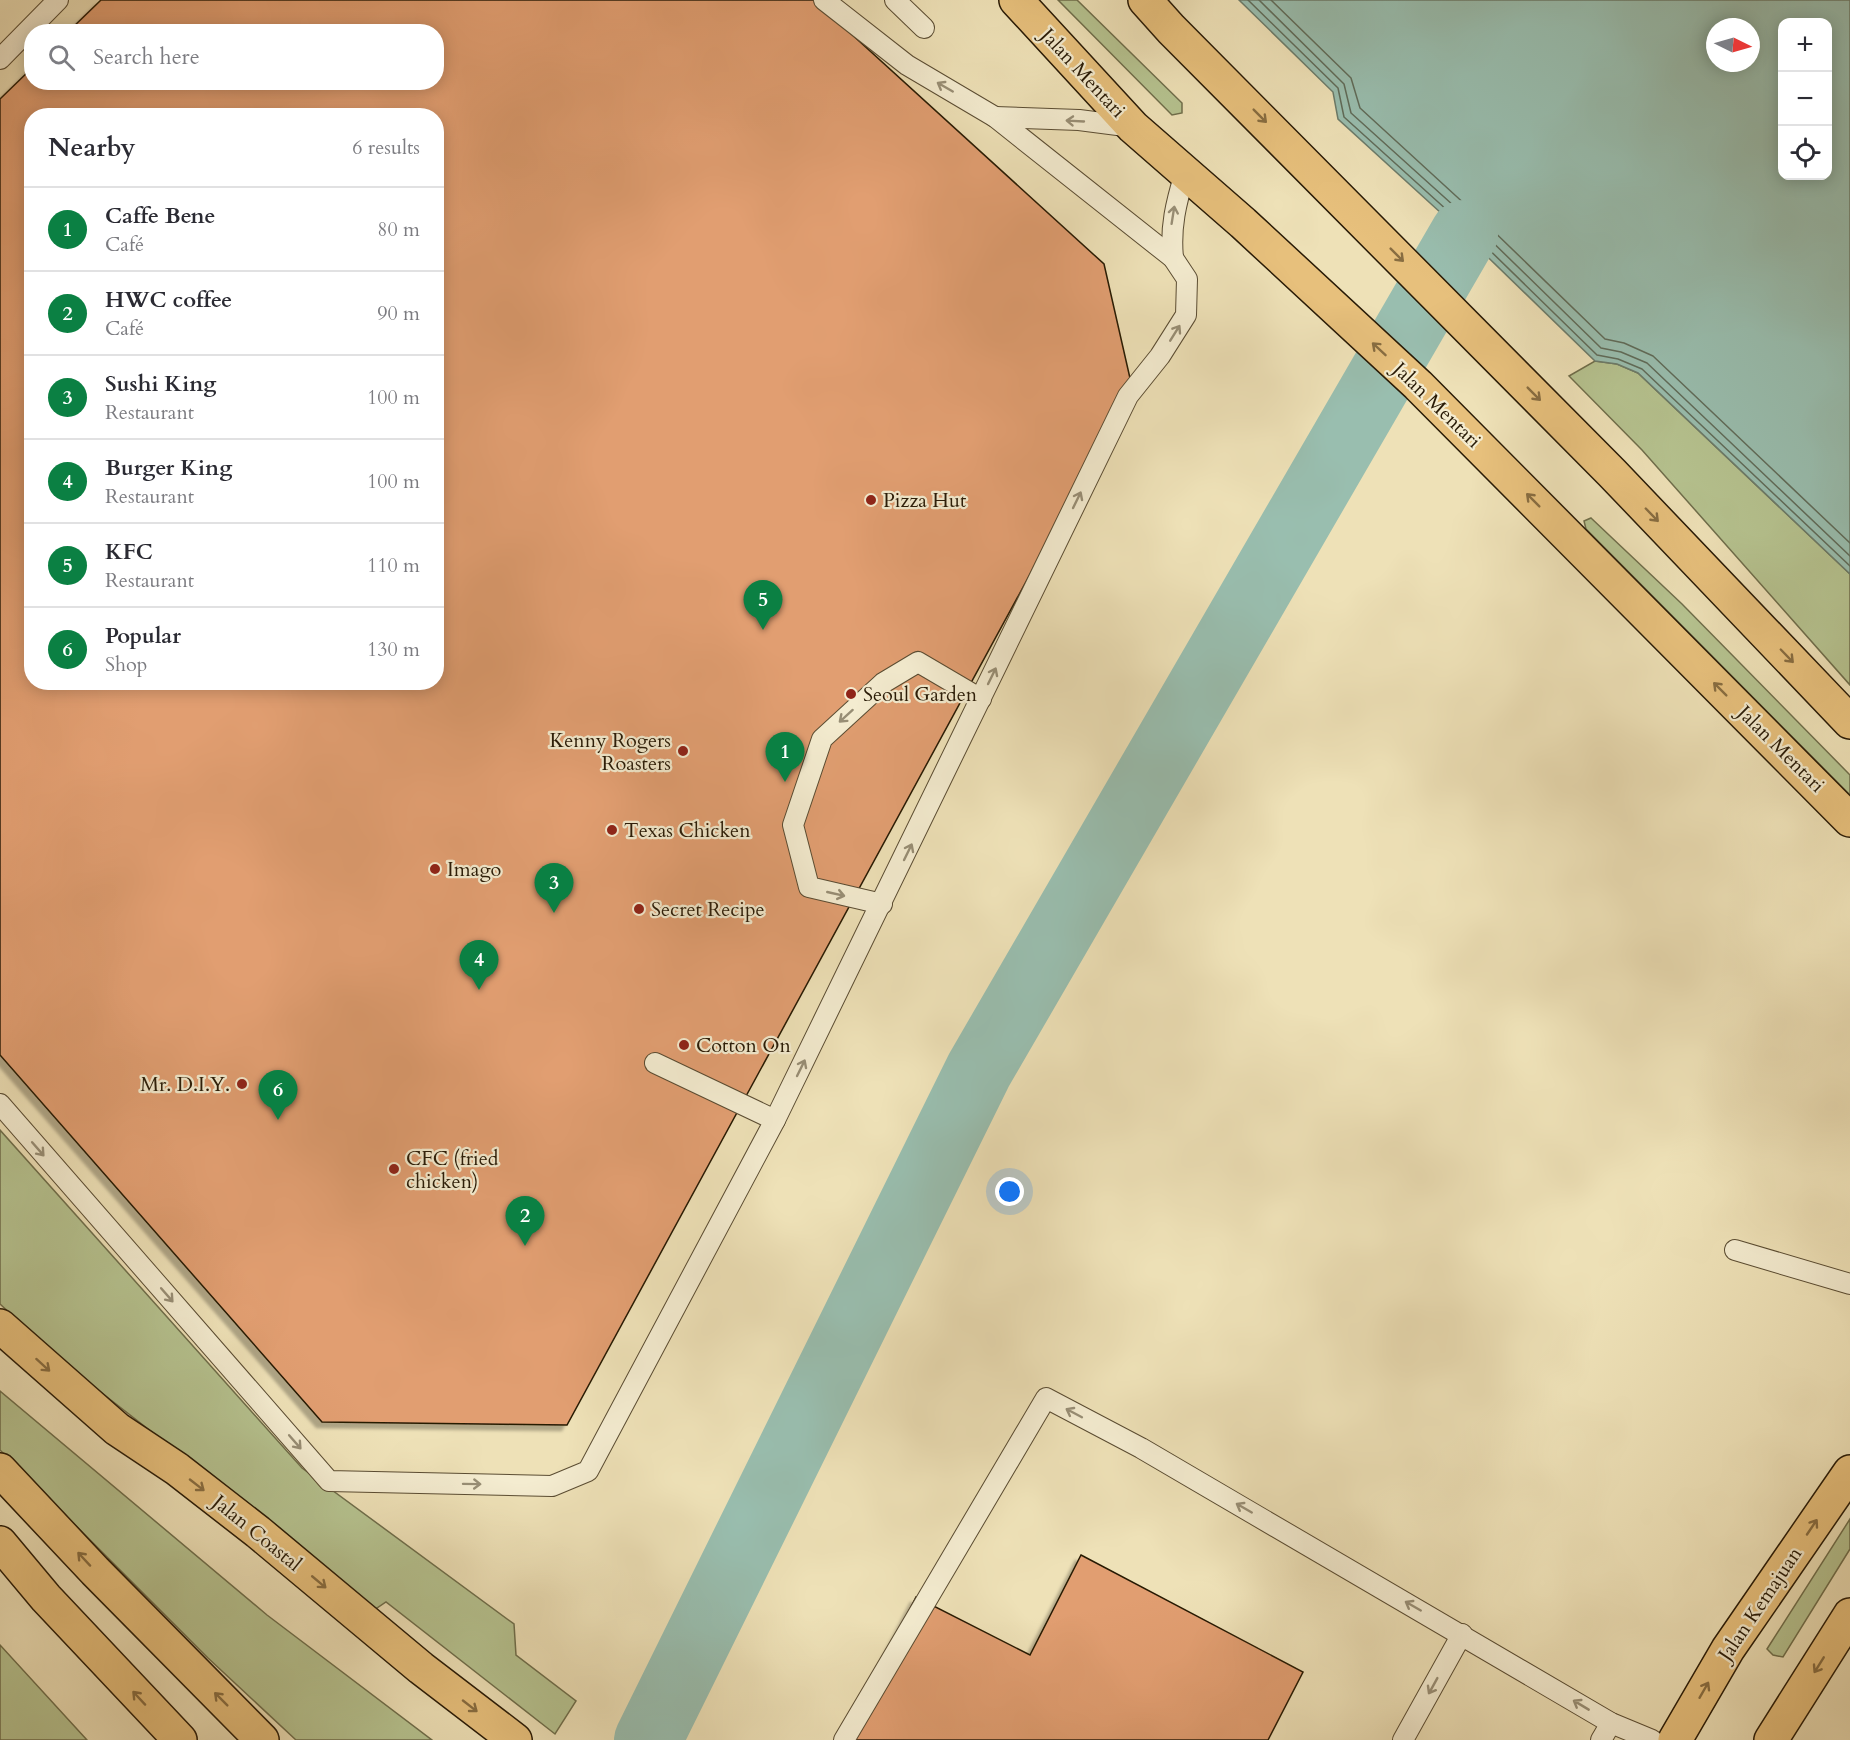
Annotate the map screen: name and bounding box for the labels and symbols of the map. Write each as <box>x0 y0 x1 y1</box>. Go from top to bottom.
north arrow <box>1706 18 1760 72</box>
street label: Jalan Mentari <box>1033 20 1132 124</box>
one-way arrow <box>937 81 954 93</box>
one-way arrow <box>1252 109 1267 124</box>
one-way arrow <box>1065 115 1085 126</box>
one-way arrow <box>1168 206 1179 225</box>
one-way arrow <box>1389 248 1404 262</box>
one-way arrow <box>1169 325 1181 342</box>
one-way arrow <box>1372 342 1387 356</box>
street label: Jalan Mentari <box>1385 354 1487 454</box>
one-way arrow <box>1527 386 1541 401</box>
place label: Pizza Hut <box>883 487 967 514</box>
one-way arrow <box>1072 492 1083 510</box>
marker: Pizza Hut <box>864 493 878 507</box>
one-way arrow <box>1526 493 1540 508</box>
one-way arrow <box>1645 507 1659 522</box>
pin: 5 <box>744 580 783 630</box>
one-way arrow <box>1780 649 1794 664</box>
one-way arrow <box>987 668 999 686</box>
place label: Seoul Garden <box>863 681 978 708</box>
one-way arrow <box>1713 681 1728 696</box>
marker: Seoul Garden <box>844 687 858 701</box>
street label: Jalan Mentari <box>1729 697 1831 799</box>
one-way arrow <box>839 709 854 724</box>
place label: Kenny Rogers Roasters <box>549 727 671 777</box>
pin: 1 <box>766 732 804 782</box>
marker: Kenny Rogers Roasters <box>676 744 690 758</box>
place label: Texas Chicken <box>624 817 751 844</box>
marker: Texas Chicken <box>605 823 619 837</box>
one-way arrow <box>902 843 914 861</box>
place label: Imago <box>447 856 502 883</box>
marker: Imago <box>428 862 442 876</box>
pin: 3 <box>534 864 574 913</box>
one-way arrow <box>826 888 845 900</box>
place label: Secret Recipe <box>651 896 765 923</box>
marker: Secret Recipe <box>632 902 646 916</box>
pin: 4 <box>460 940 498 990</box>
place label: Cotton On <box>696 1032 792 1059</box>
marker: Cotton On <box>677 1038 691 1052</box>
one-way arrow <box>796 1059 808 1077</box>
pin: 6 <box>258 1070 298 1120</box>
place label: Mr. D.I.Y. <box>140 1071 230 1098</box>
marker: Mr. D.I.Y. <box>235 1077 249 1091</box>
one-way arrow <box>31 1140 45 1156</box>
place label: CFC (fried chicken) <box>406 1145 499 1195</box>
marker: CFC (fried chicken) <box>387 1162 401 1176</box>
your location <box>995 1177 1024 1206</box>
pin: 2 <box>506 1196 544 1246</box>
one-way arrow <box>160 1288 174 1303</box>
one-way arrow <box>36 1358 51 1372</box>
one-way arrow <box>1066 1407 1083 1419</box>
one-way arrow <box>288 1434 302 1449</box>
one-way arrow <box>189 1478 205 1491</box>
one-way arrow <box>462 1478 482 1490</box>
street label: Jalan Coastal <box>204 1487 307 1577</box>
one-way arrow <box>1236 1502 1253 1514</box>
one-way arrow <box>1806 1519 1818 1536</box>
street label: Jalan Kemajuan <box>1710 1541 1808 1669</box>
one-way arrow <box>77 1552 92 1567</box>
one-way arrow <box>311 1576 327 1589</box>
one-way arrow <box>1405 1600 1422 1612</box>
one-way arrow <box>1812 1656 1824 1673</box>
one-way arrow <box>1427 1676 1438 1694</box>
one-way arrow <box>1699 1682 1711 1699</box>
one-way arrow <box>132 1691 146 1706</box>
one-way arrow <box>213 1691 228 1706</box>
one-way arrow <box>462 1699 478 1712</box>
one-way arrow <box>1573 1699 1590 1711</box>

